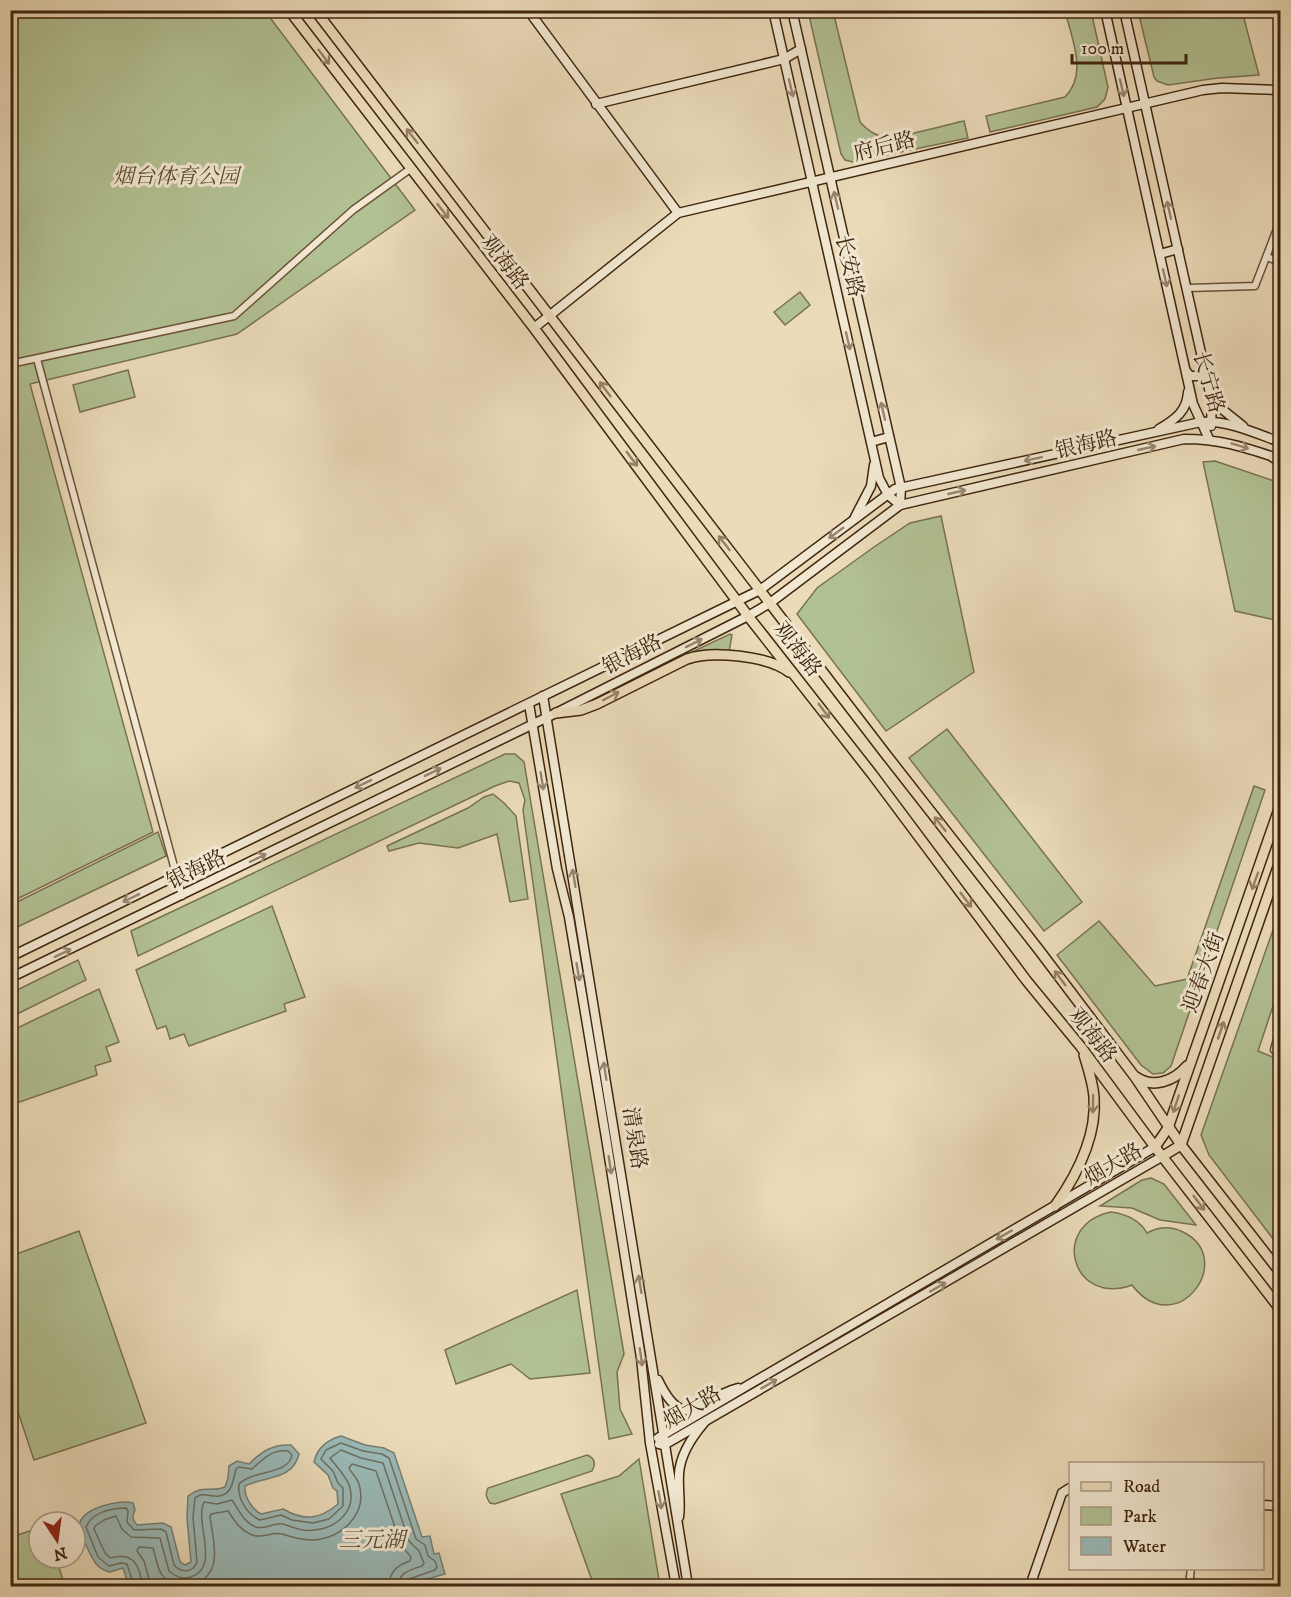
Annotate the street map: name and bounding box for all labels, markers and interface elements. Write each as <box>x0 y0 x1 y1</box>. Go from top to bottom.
scale bar <box>1072 27 1186 65</box>
text: 100 m <box>1081 38 1124 60</box>
one-way arrow <box>317 49 330 65</box>
one-way arrow <box>785 78 797 97</box>
one-way arrow <box>1117 78 1129 97</box>
street label: 府后路 <box>851 127 918 167</box>
one-way arrow <box>405 128 418 144</box>
park label: 烟台体育公园 <box>113 164 242 190</box>
one-way arrow <box>830 191 841 210</box>
one-way arrow <box>1163 201 1175 220</box>
one-way arrow <box>437 203 450 219</box>
street label: 观海路 <box>475 230 534 295</box>
street label: 长安路 <box>829 233 869 300</box>
one-way arrow <box>1160 268 1171 287</box>
one-way arrow <box>843 331 855 350</box>
street label: 长宁路 <box>1187 348 1229 416</box>
one-way arrow <box>599 381 611 397</box>
one-way arrow <box>877 401 888 421</box>
street label: 银海路 <box>1053 425 1120 465</box>
one-way arrow <box>1230 441 1249 452</box>
one-way arrow <box>1137 442 1156 453</box>
one-way arrow <box>626 450 638 466</box>
one-way arrow <box>1024 454 1044 465</box>
one-way arrow <box>947 486 966 498</box>
one-way arrow <box>828 527 844 539</box>
one-way arrow <box>718 536 730 552</box>
street label: 观海路 <box>768 617 827 682</box>
street label: 银海路 <box>598 629 666 681</box>
one-way arrow <box>684 637 702 648</box>
one-way arrow <box>602 690 619 702</box>
one-way arrow <box>817 703 830 719</box>
one-way arrow <box>423 766 441 778</box>
one-way arrow <box>537 770 548 790</box>
one-way arrow <box>355 779 373 790</box>
one-way arrow <box>934 816 947 832</box>
street label: 银海路 <box>162 844 230 895</box>
one-way arrow <box>248 852 266 864</box>
one-way arrow <box>568 869 579 889</box>
one-way arrow <box>1248 871 1259 890</box>
one-way arrow <box>123 892 141 904</box>
one-way arrow <box>960 892 973 908</box>
street label: 迎春大街 <box>1177 928 1231 1016</box>
one-way arrow <box>54 946 72 958</box>
one-way arrow <box>573 962 584 982</box>
one-way arrow <box>1054 970 1066 986</box>
street label: 观海路 <box>1063 1003 1122 1068</box>
one-way arrow <box>1217 1021 1228 1040</box>
one-way arrow <box>600 1061 611 1081</box>
one-way arrow <box>1088 1094 1099 1114</box>
one-way arrow <box>1169 1094 1180 1113</box>
street label: 清泉路 <box>616 1105 652 1171</box>
street label: 烟大路 <box>1080 1138 1147 1192</box>
one-way arrow <box>605 1154 616 1174</box>
one-way arrow <box>1193 1194 1205 1210</box>
one-way arrow <box>996 1230 1013 1242</box>
one-way arrow <box>634 1274 645 1294</box>
one-way arrow <box>929 1280 946 1292</box>
one-way arrow <box>635 1347 646 1367</box>
one-way arrow <box>760 1378 777 1390</box>
street label: 烟大路 <box>659 1381 726 1435</box>
legend <box>1069 1462 1264 1570</box>
text: Road <box>1123 1476 1160 1498</box>
one-way arrow <box>655 1490 666 1510</box>
text: Park <box>1123 1506 1157 1528</box>
north arrow <box>27 1510 87 1570</box>
water label: 三元湖 <box>339 1527 409 1554</box>
text: Water <box>1122 1536 1166 1558</box>
text: N <box>51 1542 69 1565</box>

